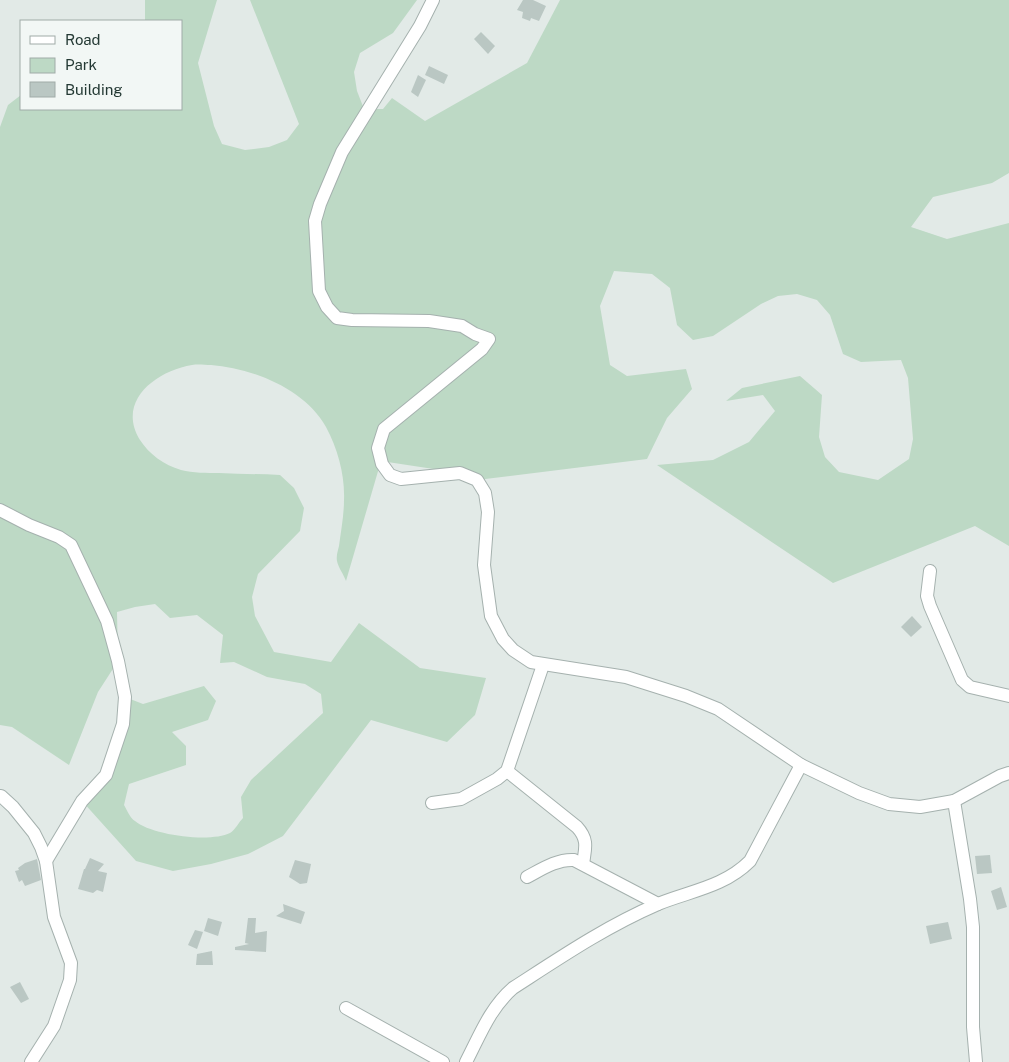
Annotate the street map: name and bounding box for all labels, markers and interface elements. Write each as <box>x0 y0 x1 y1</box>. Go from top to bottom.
legend <box>20 20 182 110</box>
text: Road <box>65 31 101 48</box>
text: Park <box>65 56 97 73</box>
text: Building <box>65 81 123 98</box>

